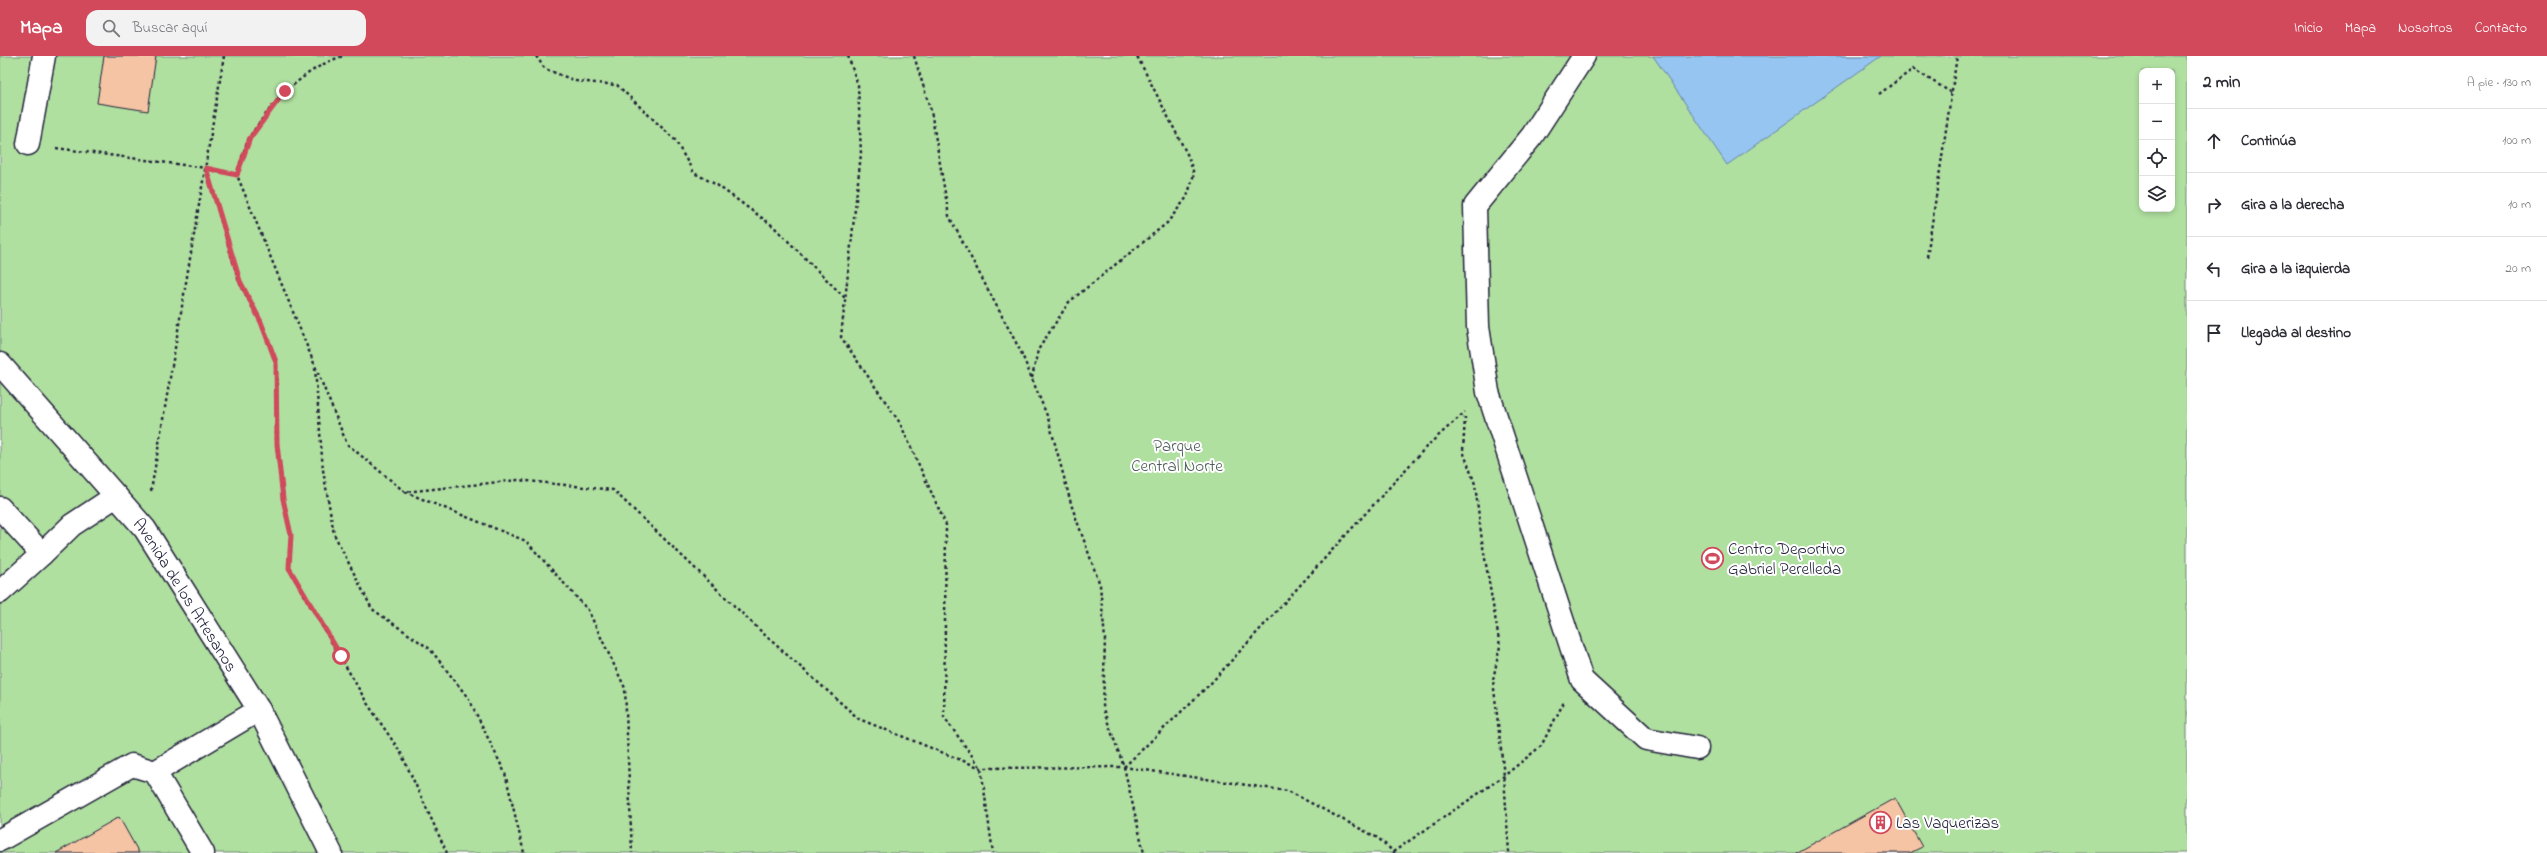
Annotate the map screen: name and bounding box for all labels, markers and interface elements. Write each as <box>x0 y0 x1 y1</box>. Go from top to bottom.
search box <box>86 10 366 46</box>
text: Mapa <box>20 15 62 42</box>
icon: search <box>100 17 122 39</box>
text: Buscar aquí <box>132 17 207 39</box>
text: Inicio <box>2294 18 2323 39</box>
text: Mapa <box>2345 18 2376 39</box>
text: Nosotros <box>2398 18 2453 39</box>
text: Contacto <box>2475 18 2527 39</box>
map controls <box>2139 68 2175 212</box>
button: + <box>2139 68 2175 104</box>
text: 2 min <box>2203 70 2240 95</box>
text: A pie · 130 m <box>2467 73 2531 92</box>
route end <box>276 82 294 100</box>
button: − <box>2139 104 2175 140</box>
icon: ahead <box>2203 130 2225 152</box>
text: Continúa <box>2241 130 2296 152</box>
text: 100 m <box>2502 131 2531 150</box>
button: locate <box>2139 140 2175 176</box>
button: layers <box>2139 176 2175 212</box>
icon: right <box>2203 194 2225 216</box>
text: Gira a la derecha <box>2241 194 2344 216</box>
text: 10 m <box>2508 195 2531 214</box>
icon: left <box>2203 258 2225 280</box>
text: Gira a la izquierda <box>2241 258 2350 280</box>
text: 20 m <box>2506 259 2531 278</box>
icon: arrive <box>2203 322 2225 344</box>
text: Llegada al destino <box>2241 322 2351 344</box>
park label: Parque Central Norte <box>1131 434 1223 479</box>
street label: Avenida de los Artesanos <box>127 513 243 677</box>
place label: Centro Deportivo Gabriel Perelleda <box>1728 537 1845 582</box>
sports icon: Centro Deportivo Gabriel Perelleda <box>1700 545 1726 571</box>
route start <box>332 647 350 665</box>
building icon: Las Vaquerizas <box>1867 809 1893 835</box>
place label: Las Vaquerizas <box>1896 811 1999 836</box>

